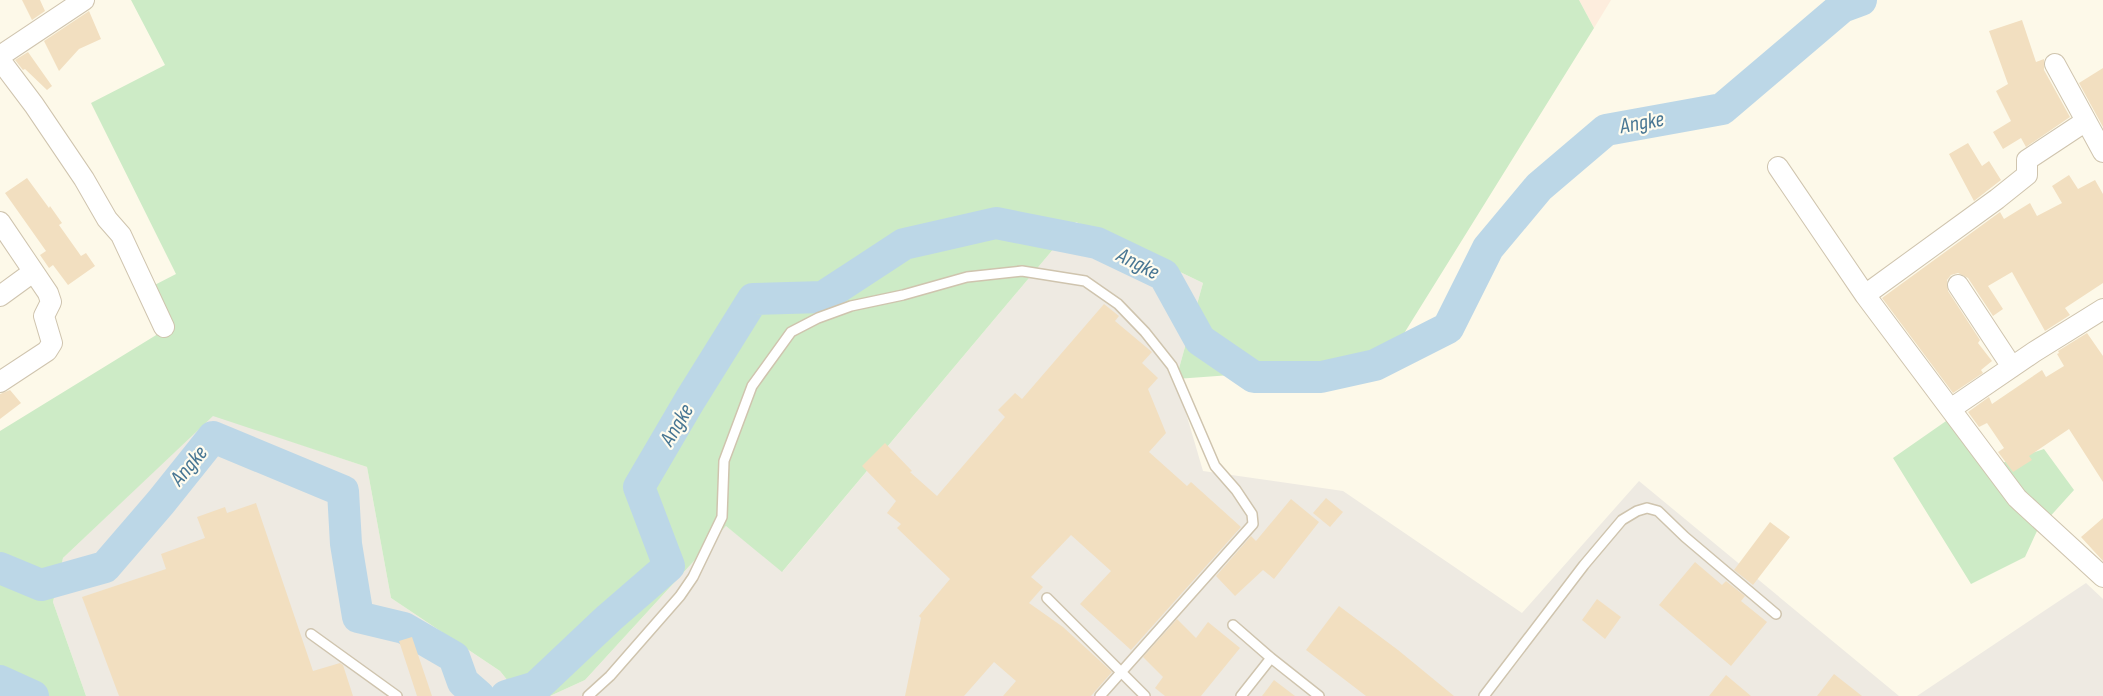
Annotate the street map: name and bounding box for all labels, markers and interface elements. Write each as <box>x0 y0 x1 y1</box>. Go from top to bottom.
water label: Angke <box>1617 106 1667 140</box>
water label: Angke <box>1111 241 1164 286</box>
water label: Angke <box>654 399 700 452</box>
water label: Angke <box>164 440 214 492</box>

